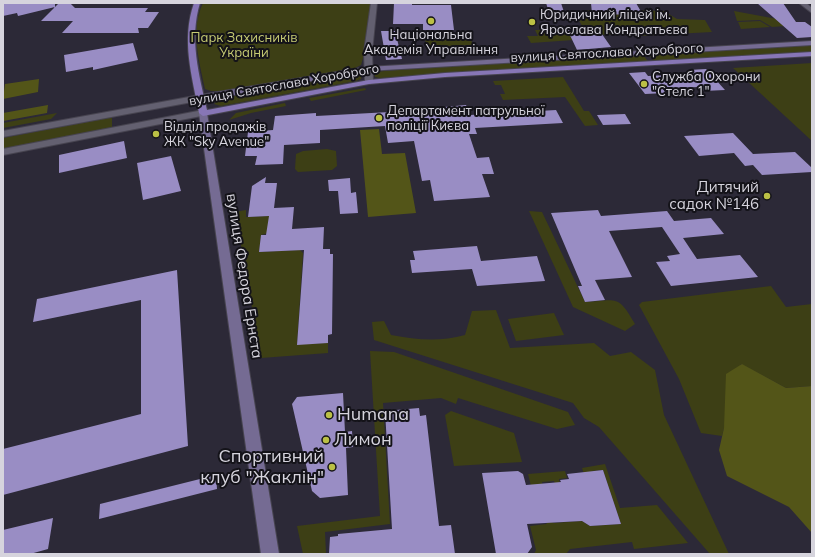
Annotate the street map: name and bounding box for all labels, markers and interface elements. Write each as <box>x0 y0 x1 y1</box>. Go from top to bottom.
place label: Юридичний ліцей ім. Ярослава Кондратьєва <box>540 7 688 38</box>
marker: Національна Академія Управління <box>426 16 436 26</box>
marker: Юридичний ліцей ім. Ярослава Кондратьєва <box>527 17 537 27</box>
place label: Національна Академія Управління <box>364 27 498 58</box>
park label: Парк Захисників України <box>191 30 297 61</box>
street label: вулиця Святослава Хороброго <box>510 40 704 66</box>
street label: вулиця Святослава Хороброго <box>188 61 380 109</box>
place label: Служба Охорони "Стелс 1" <box>652 69 760 100</box>
marker: Служба Охорони "Стелс 1" <box>639 79 649 89</box>
place label: Департамент патрульної поліції Києва <box>387 103 544 134</box>
marker: Департамент патрульної поліції Києва <box>374 113 384 123</box>
place label: Відділ продажів ЖК "Sky Avenue" <box>164 119 269 150</box>
marker: Відділ продажів ЖК "Sky Avenue" <box>151 129 161 139</box>
place label: Дитячий садок №146 <box>669 178 759 213</box>
marker: Дитячий садок №146 <box>762 191 772 201</box>
street label: вулиця Федора Ернста <box>222 192 266 360</box>
place label: Humana <box>337 404 409 426</box>
marker: Humana <box>324 410 334 420</box>
place label: Лимон <box>334 429 392 451</box>
marker: Лимон <box>321 435 331 445</box>
place label: Спортивний клуб "Жаклін" <box>200 446 324 488</box>
marker: Спортивний клуб "Жаклін" <box>327 462 337 472</box>

